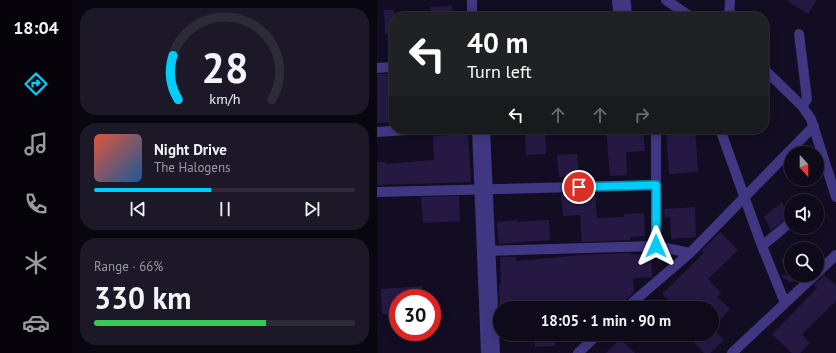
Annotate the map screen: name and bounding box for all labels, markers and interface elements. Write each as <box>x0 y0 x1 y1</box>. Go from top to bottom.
text: 18:04 <box>13 16 59 39</box>
text: 40 m <box>467 24 528 61</box>
icon: left <box>401 28 453 80</box>
text: 28 <box>201 40 248 93</box>
text: Turn left <box>467 60 532 83</box>
icon: directions <box>22 70 50 98</box>
text: km/h <box>209 88 240 107</box>
icon: left <box>505 104 527 126</box>
icon: ahead <box>547 104 569 126</box>
icon: ahead <box>589 104 611 126</box>
icon: right <box>631 104 653 126</box>
icon: music <box>22 130 50 158</box>
text: Night Drive <box>154 140 227 159</box>
north arrow <box>784 146 824 186</box>
map controls <box>784 146 824 282</box>
text: The Halogens <box>154 159 231 176</box>
pin <box>562 170 596 204</box>
icon: arrive <box>568 176 590 198</box>
icon: phone <box>22 190 50 218</box>
button: sound <box>784 194 824 234</box>
icon: previous <box>127 198 149 220</box>
icon: pause <box>214 198 236 220</box>
icon: next <box>301 198 323 220</box>
position arrow <box>635 225 677 267</box>
button: search <box>784 242 824 282</box>
icon: climate <box>22 249 50 277</box>
text: Range · 66% <box>94 258 163 275</box>
text: 330 km <box>94 278 192 317</box>
speed limit sign: 30 <box>389 289 441 341</box>
icon: car <box>22 309 50 337</box>
text: 18:05 · 1 min · 90 m <box>541 311 671 330</box>

